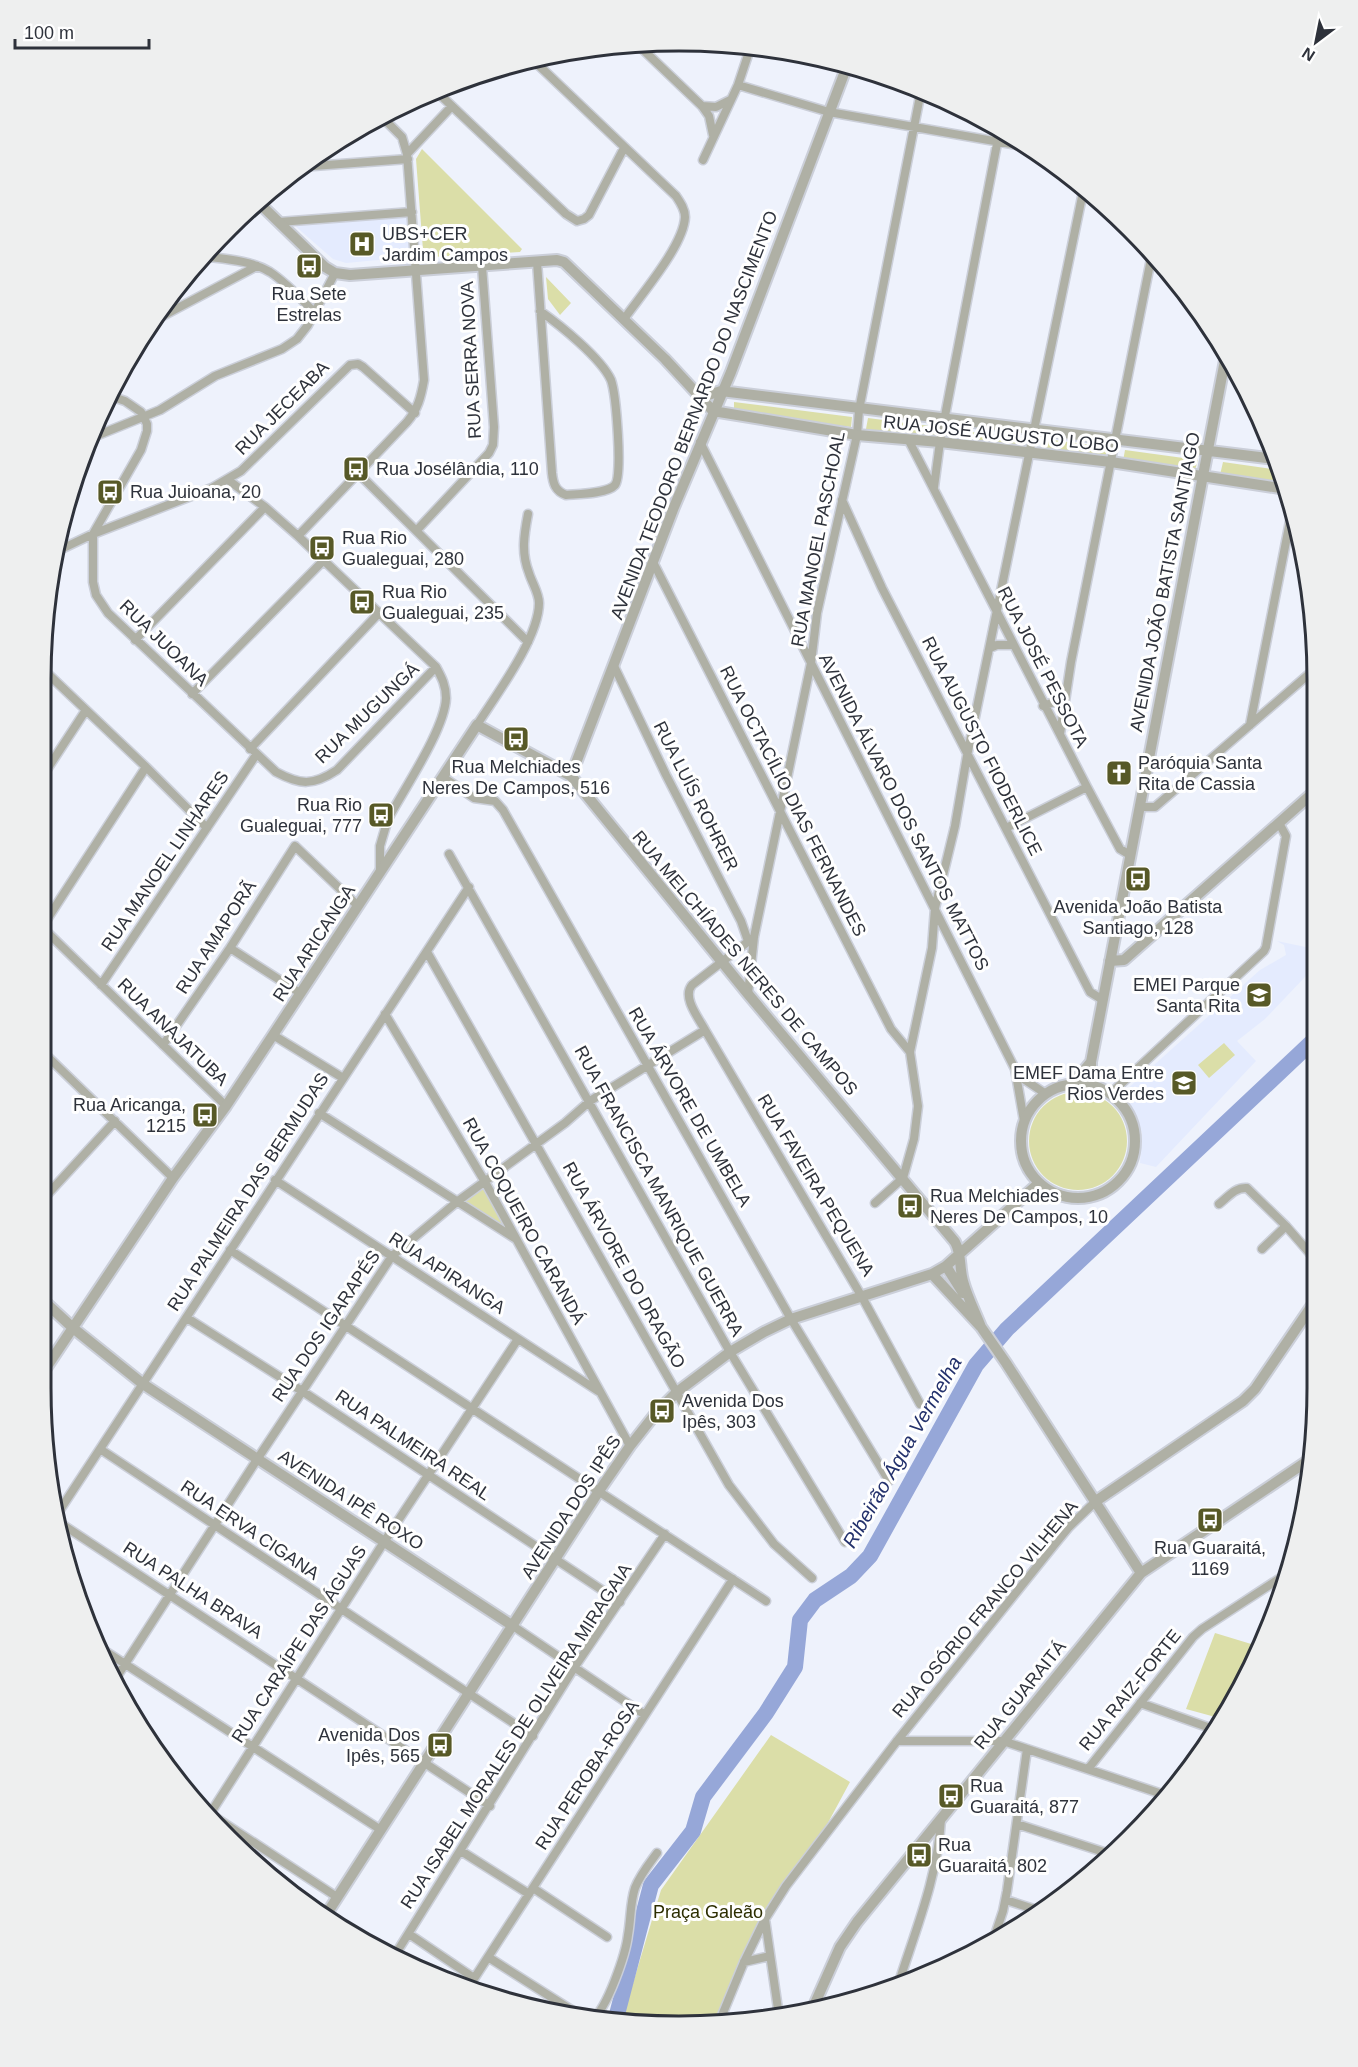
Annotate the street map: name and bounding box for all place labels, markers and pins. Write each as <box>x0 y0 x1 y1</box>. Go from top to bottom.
place label: UBS+CER Jardim Campos <box>382 224 508 265</box>
hospital icon: UBS+CER Jardim Campos <box>347 229 377 259</box>
bus stop icon: Rua Sete Estrelas <box>294 251 324 281</box>
place label: Rua Sete Estrelas <box>271 284 347 325</box>
bus stop icon: Rua Josélândia, 110 <box>341 454 371 484</box>
place label: Rua Josélândia, 110 <box>376 459 539 479</box>
bus stop icon: Rua Juioana, 20 <box>95 477 125 507</box>
place label: Rua Juioana, 20 <box>130 482 261 502</box>
place label: Rua Rio Gualeguai, 280 <box>342 528 464 569</box>
bus stop icon: Rua Rio Gualeguai, 280 <box>307 533 337 563</box>
place label: Rua Rio Gualeguai, 235 <box>382 582 504 623</box>
bus stop icon: Rua Rio Gualeguai, 235 <box>347 587 377 617</box>
bus stop icon: Rua Melchiades Neres De Campos, 516 <box>501 724 531 754</box>
place label: Paróquia Santa Rita de Cassia <box>1138 753 1263 794</box>
place label: Rua Melchiades Neres De Campos, 516 <box>422 757 610 798</box>
church icon: Paróquia Santa Rita de Cassia <box>1104 758 1134 788</box>
place label: Rua Rio Gualeguai, 777 <box>240 795 362 836</box>
bus stop icon: Rua Rio Gualeguai, 777 <box>366 800 396 830</box>
bus stop icon: Avenida João Batista Santiago, 128 <box>1123 864 1153 894</box>
place label: Avenida João Batista Santiago, 128 <box>1054 897 1223 938</box>
place label: EMEI Parque Santa Rita <box>1133 975 1241 1016</box>
school or university icon: EMEI Parque Santa Rita <box>1244 980 1274 1010</box>
place label: EMEF Dama Entre Rios Verdes <box>1013 1063 1164 1104</box>
school or university icon: EMEF Dama Entre Rios Verdes <box>1169 1068 1199 1098</box>
place label: Rua Aricanga, 1215 <box>73 1095 186 1136</box>
bus stop icon: Rua Aricanga, 1215 <box>190 1100 220 1130</box>
place label: Rua Melchiades Neres De Campos, 10 <box>930 1186 1108 1227</box>
bus stop icon: Rua Melchiades Neres De Campos, 10 <box>895 1191 925 1221</box>
place label: Avenida Dos Ipês, 303 <box>682 1391 784 1432</box>
bus stop icon: Avenida Dos Ipês, 303 <box>647 1396 677 1426</box>
bus stop icon: Rua Guaraitá, 1169 <box>1195 1505 1225 1535</box>
place label: Rua Guaraitá, 1169 <box>1154 1538 1266 1579</box>
place label: Avenida Dos Ipês, 565 <box>318 1725 420 1766</box>
bus stop icon: Avenida Dos Ipês, 565 <box>425 1730 455 1760</box>
place label: Rua Guaraitá, 877 <box>970 1776 1079 1817</box>
bus stop icon: Rua Guaraitá, 877 <box>936 1781 966 1811</box>
place label: Rua Guaraitá, 802 <box>938 1835 1047 1876</box>
bus stop icon: Rua Guaraitá, 802 <box>904 1840 934 1870</box>

